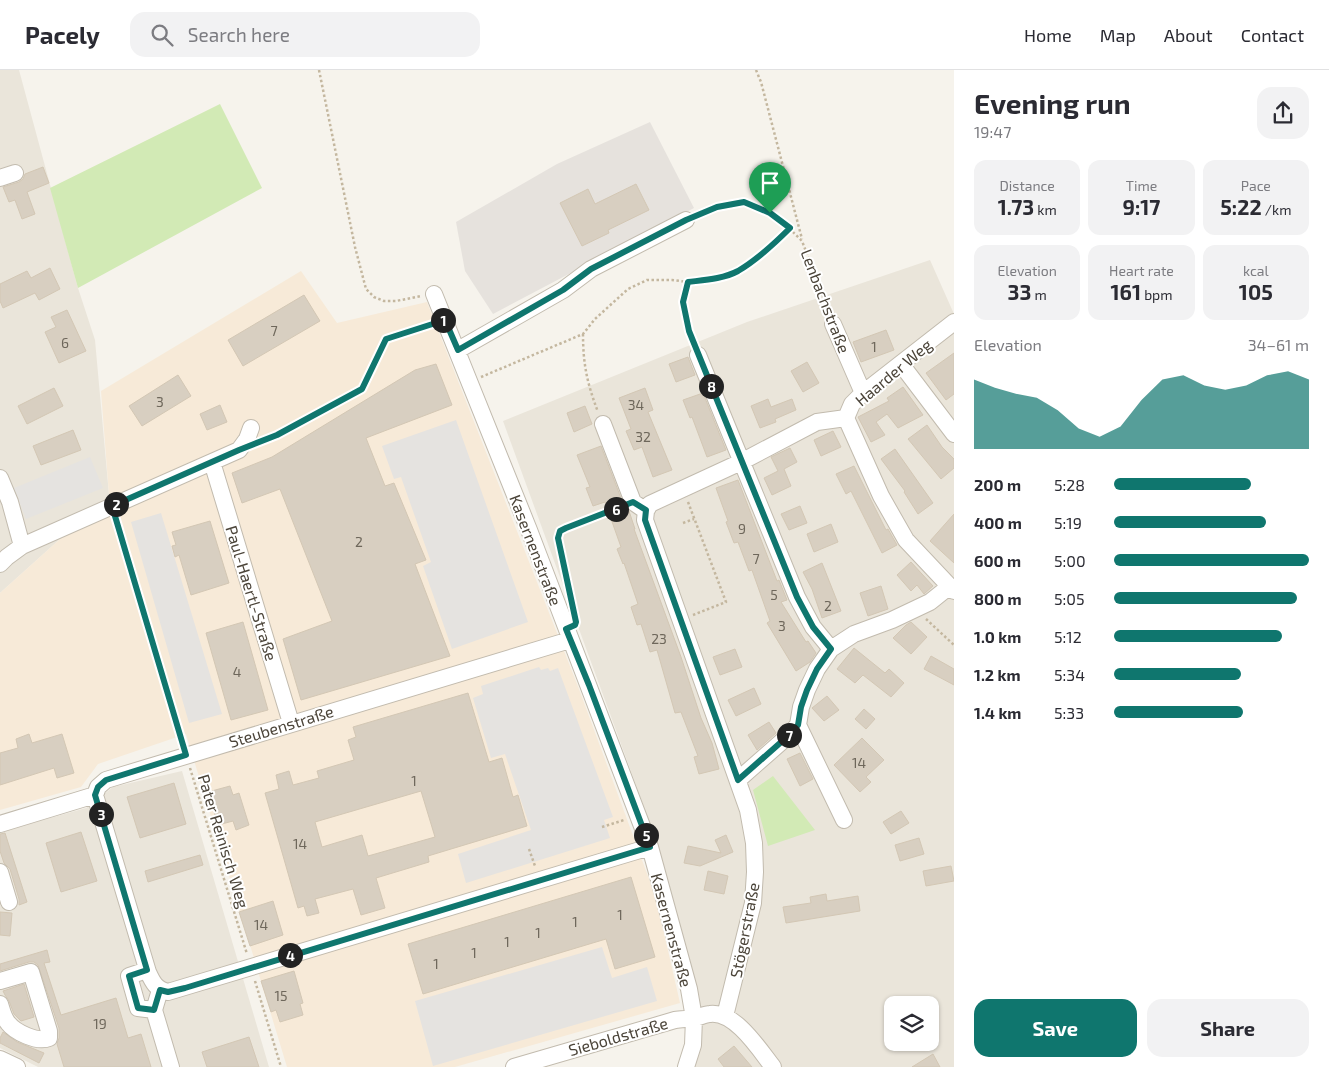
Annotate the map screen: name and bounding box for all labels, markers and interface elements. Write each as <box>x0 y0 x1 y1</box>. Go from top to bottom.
search box <box>130 12 480 57</box>
text: Pacely <box>25 20 100 49</box>
icon: search <box>148 21 176 49</box>
text: Search here <box>188 23 290 46</box>
text: Home <box>1024 24 1072 46</box>
text: Map <box>1100 24 1136 46</box>
text: About <box>1164 24 1213 46</box>
text: Contact <box>1241 24 1304 46</box>
text: Evening run <box>974 86 1131 120</box>
button: share <box>1257 87 1309 139</box>
text: 19:47 <box>974 122 1011 141</box>
pin <box>749 162 791 213</box>
icon: arrive <box>756 169 784 197</box>
text: Distance <box>1000 177 1055 194</box>
text: Time <box>1126 177 1157 194</box>
text: Pace <box>1241 177 1271 194</box>
text: 1.73 <box>998 194 1034 219</box>
text: 9:17 <box>1123 194 1160 219</box>
text: 5:22 <box>1220 194 1262 219</box>
text: km <box>1034 201 1057 218</box>
text: /km <box>1262 201 1291 218</box>
street label: Lenbachstraße <box>797 246 855 356</box>
text: Elevation <box>997 262 1057 279</box>
text: Heart rate <box>1109 262 1174 279</box>
text: kcal <box>1243 262 1269 279</box>
text: 33 <box>1008 279 1031 304</box>
text: 161 <box>1110 279 1141 304</box>
text: 105 <box>1239 279 1273 304</box>
text: m <box>1031 286 1047 303</box>
text: bpm <box>1141 286 1173 303</box>
pin: 1 <box>430 308 456 332</box>
text: 1 <box>440 312 447 329</box>
house number: 7 <box>270 322 278 339</box>
house number: 6 <box>61 334 69 351</box>
street label: Haarder Weg <box>851 334 935 410</box>
text: Elevation <box>974 335 1042 354</box>
text: 34–61 m <box>1248 335 1309 354</box>
house number: 1 <box>871 338 877 355</box>
pin: 8 <box>698 374 724 398</box>
text: 8 <box>707 378 716 395</box>
house number: 3 <box>156 393 164 410</box>
house number: 34 <box>628 396 644 413</box>
house number: 32 <box>635 428 651 445</box>
text: 200 m <box>974 475 1021 494</box>
text: 5:28 <box>1054 475 1085 494</box>
pin: 2 <box>104 492 128 516</box>
street label: Kasernenstraße <box>506 492 566 608</box>
text: 2 <box>112 496 121 513</box>
pin: 6 <box>604 496 628 522</box>
text: 6 <box>612 501 621 518</box>
text: 400 m <box>974 513 1022 532</box>
text: 5:19 <box>1054 513 1082 532</box>
house number: 9 <box>738 520 746 537</box>
street label: Paul-Haertl-Straße <box>222 523 282 663</box>
house number: 2 <box>355 533 363 550</box>
house number: 7 <box>752 550 760 567</box>
text: 600 m <box>974 551 1021 570</box>
text: 5:00 <box>1054 551 1086 570</box>
house number: 5 <box>770 586 778 603</box>
text: 800 m <box>974 589 1022 608</box>
text: 5:05 <box>1054 589 1085 608</box>
house number: 2 <box>824 597 832 614</box>
house number: 3 <box>778 617 786 634</box>
text: 1.0 km <box>974 627 1021 646</box>
text: 5:12 <box>1054 627 1082 646</box>
house number: 23 <box>651 630 667 647</box>
house number: 4 <box>233 663 241 680</box>
text: 1.2 km <box>974 665 1021 684</box>
text: 5:34 <box>1054 665 1085 684</box>
street label: Steubenstraße <box>226 701 336 751</box>
text: 1.4 km <box>974 703 1021 722</box>
text: 5:33 <box>1054 703 1084 722</box>
pin: 7 <box>776 722 802 748</box>
text: 7 <box>786 727 793 744</box>
house number: 14 <box>852 754 866 771</box>
street label: Pater Reinisch Weg <box>195 772 253 910</box>
house number: 1 <box>411 772 417 789</box>
pin: 3 <box>88 802 114 826</box>
text: 3 <box>98 806 105 823</box>
pin: 5 <box>634 822 658 848</box>
text: 5 <box>643 827 650 844</box>
house number: 14 <box>293 835 307 852</box>
street label: Kasernenstraße <box>648 871 696 989</box>
street label: Stögerstraße <box>725 881 763 979</box>
house number: 1 <box>617 906 623 923</box>
house number: 1 <box>572 913 578 930</box>
house number: 14 <box>254 916 268 933</box>
house number: 1 <box>535 924 541 941</box>
house number: 1 <box>504 933 510 950</box>
pin: 4 <box>278 942 302 968</box>
house number: 1 <box>471 944 477 961</box>
text: 4 <box>286 947 295 964</box>
house number: 1 <box>433 955 439 972</box>
house number: 15 <box>274 987 288 1004</box>
map controls <box>884 996 939 1051</box>
button: layers <box>884 996 939 1051</box>
button: Save <box>974 999 1137 1057</box>
button: Share <box>1147 999 1309 1057</box>
street label: Sieboldstraße <box>566 1013 670 1059</box>
house number: 19 <box>93 1015 107 1032</box>

